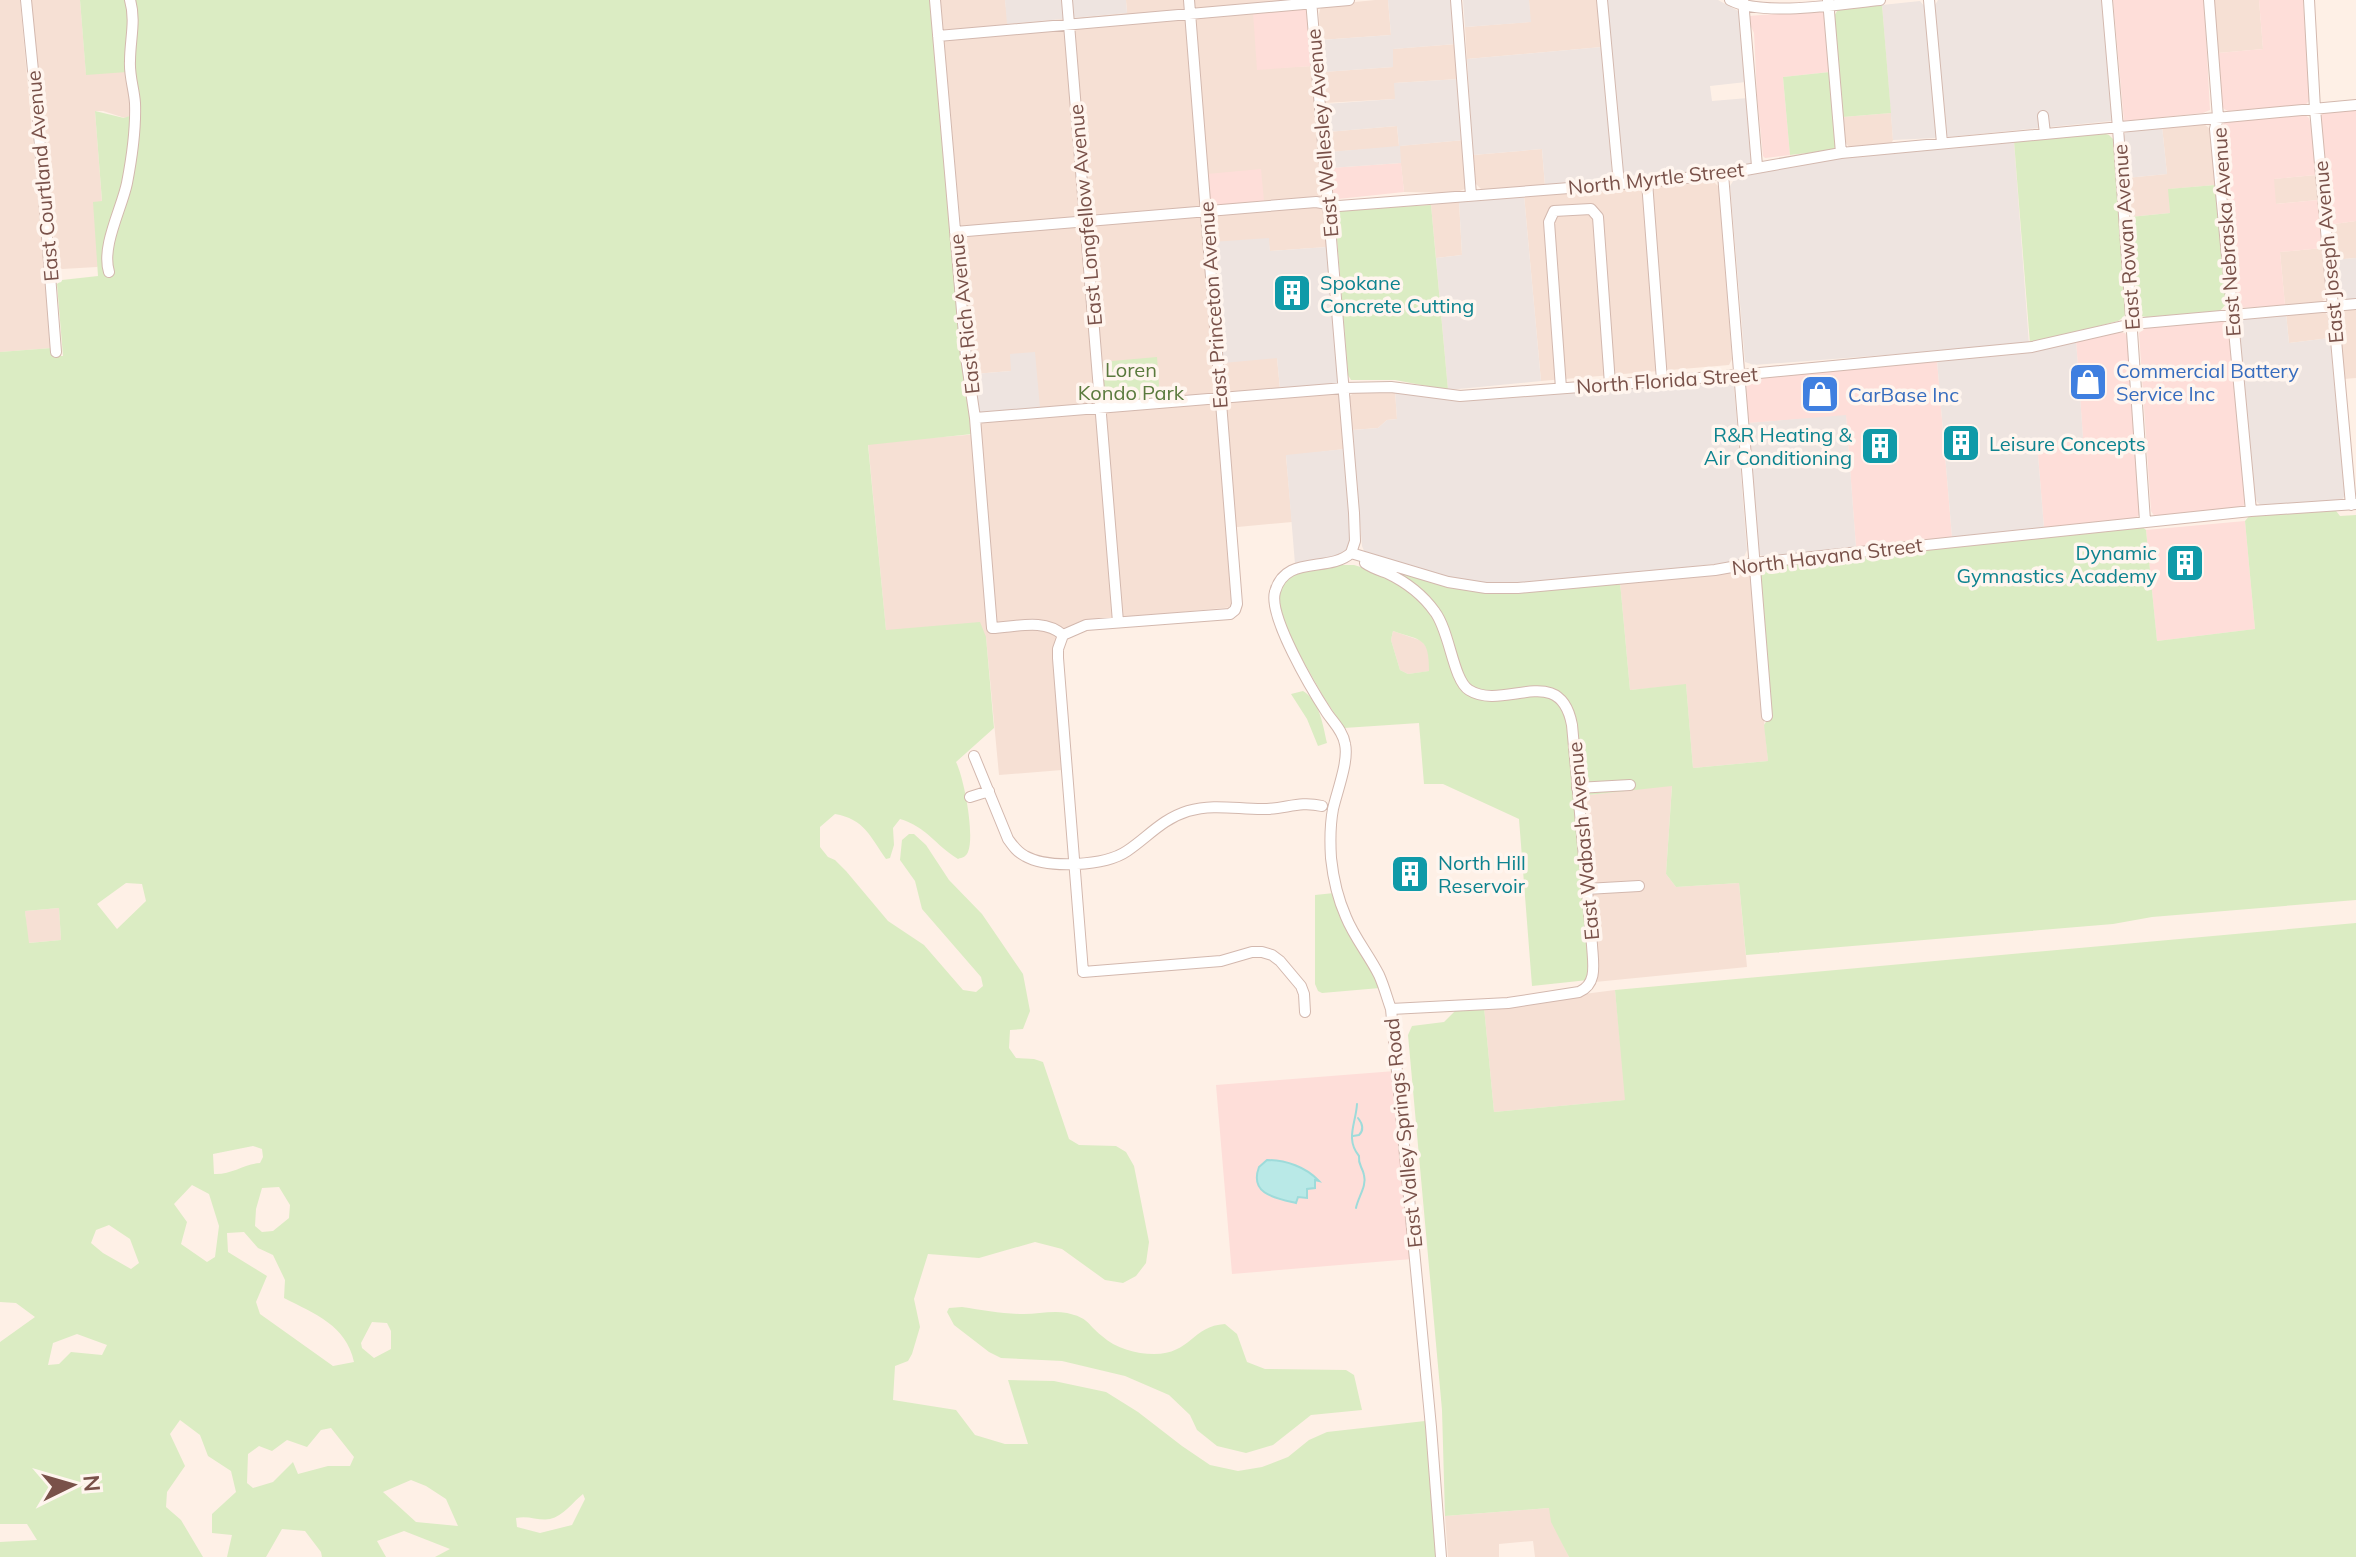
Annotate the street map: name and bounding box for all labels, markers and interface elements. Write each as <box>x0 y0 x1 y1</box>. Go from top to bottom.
street label: East Wellesley Avenue <box>1300 28 1344 238</box>
street label: East Courtland Avenue <box>20 69 64 283</box>
street label: East Longfellow Avenue <box>1063 103 1107 327</box>
street label: East Nebraska Avenue <box>2206 127 2246 337</box>
street label: East Rowan Avenue <box>2107 143 2145 331</box>
street label: North Myrtle Street <box>1567 156 1745 200</box>
street label: East Joseph Avenue <box>2308 160 2348 344</box>
street label: East Princeton Avenue <box>1193 201 1233 409</box>
street label: East Rich Avenue <box>943 233 985 395</box>
place label: Spokane Concrete Cutting <box>1320 270 1474 318</box>
building icon: Spokane Concrete Cutting <box>1271 272 1313 314</box>
park label: Loren Kondo Park <box>1078 357 1185 405</box>
place label: Commercial Battery Service Inc <box>2116 358 2299 406</box>
street label: North Florida Street <box>1575 361 1759 399</box>
shop icon: Commercial Battery Service Inc <box>2067 361 2109 403</box>
shop icon: CarBase Inc <box>1799 373 1841 415</box>
place label: CarBase Inc <box>1848 382 1959 407</box>
place label: R&R Heating & Air Conditioning <box>1704 422 1853 470</box>
building icon: Leisure Concepts <box>1940 422 1982 464</box>
building icon: R&R Heating & Air Conditioning <box>1859 425 1901 467</box>
place label: Leisure Concepts <box>1989 431 2146 456</box>
street label: North Havana Street <box>1730 532 1924 580</box>
place label: Dynamic Gymnastics Academy <box>1956 540 2157 588</box>
building icon: Dynamic Gymnastics Academy <box>2164 542 2206 584</box>
street label: East Wabash Avenue <box>1562 741 1604 941</box>
place label: North Hill Reservoir <box>1438 850 1526 898</box>
building icon: North Hill Reservoir <box>1389 853 1431 895</box>
street label: East Valley Springs Road <box>1378 1017 1428 1249</box>
north arrow <box>32 1445 112 1525</box>
text: N <box>77 1474 107 1493</box>

